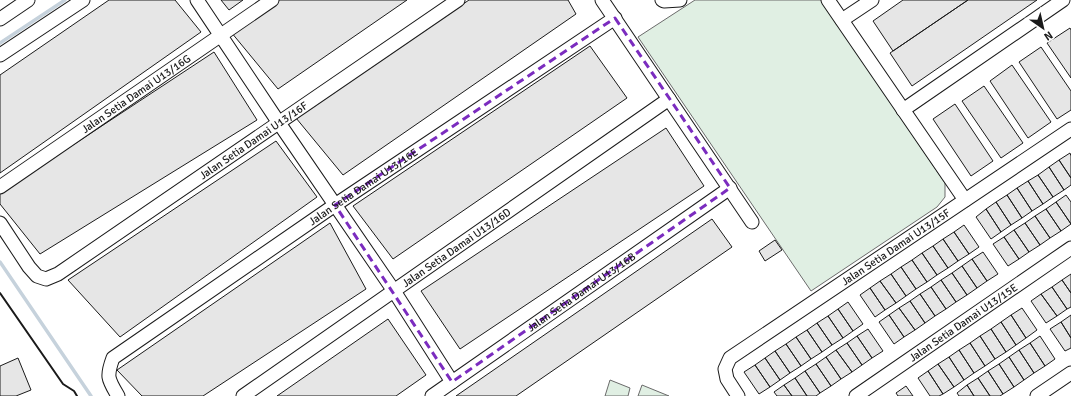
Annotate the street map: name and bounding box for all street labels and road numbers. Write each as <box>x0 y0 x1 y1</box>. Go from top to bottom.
street label: Jalan Setia Damai U13/16G <box>79 52 193 136</box>
street label: Jalan Setia Damai U13/16F <box>197 99 310 182</box>
street label: Jalan Setia Damai U13/16E <box>306 145 420 228</box>
street label: Jalan Setia Damai U13/16D <box>399 205 513 290</box>
street label: Jalan Setia Damai U13/15F <box>839 206 953 288</box>
street label: Jalan Setia Damai U13/16B <box>525 249 638 334</box>
street label: Jalan Setia Damai U13/15E <box>906 280 1020 364</box>

